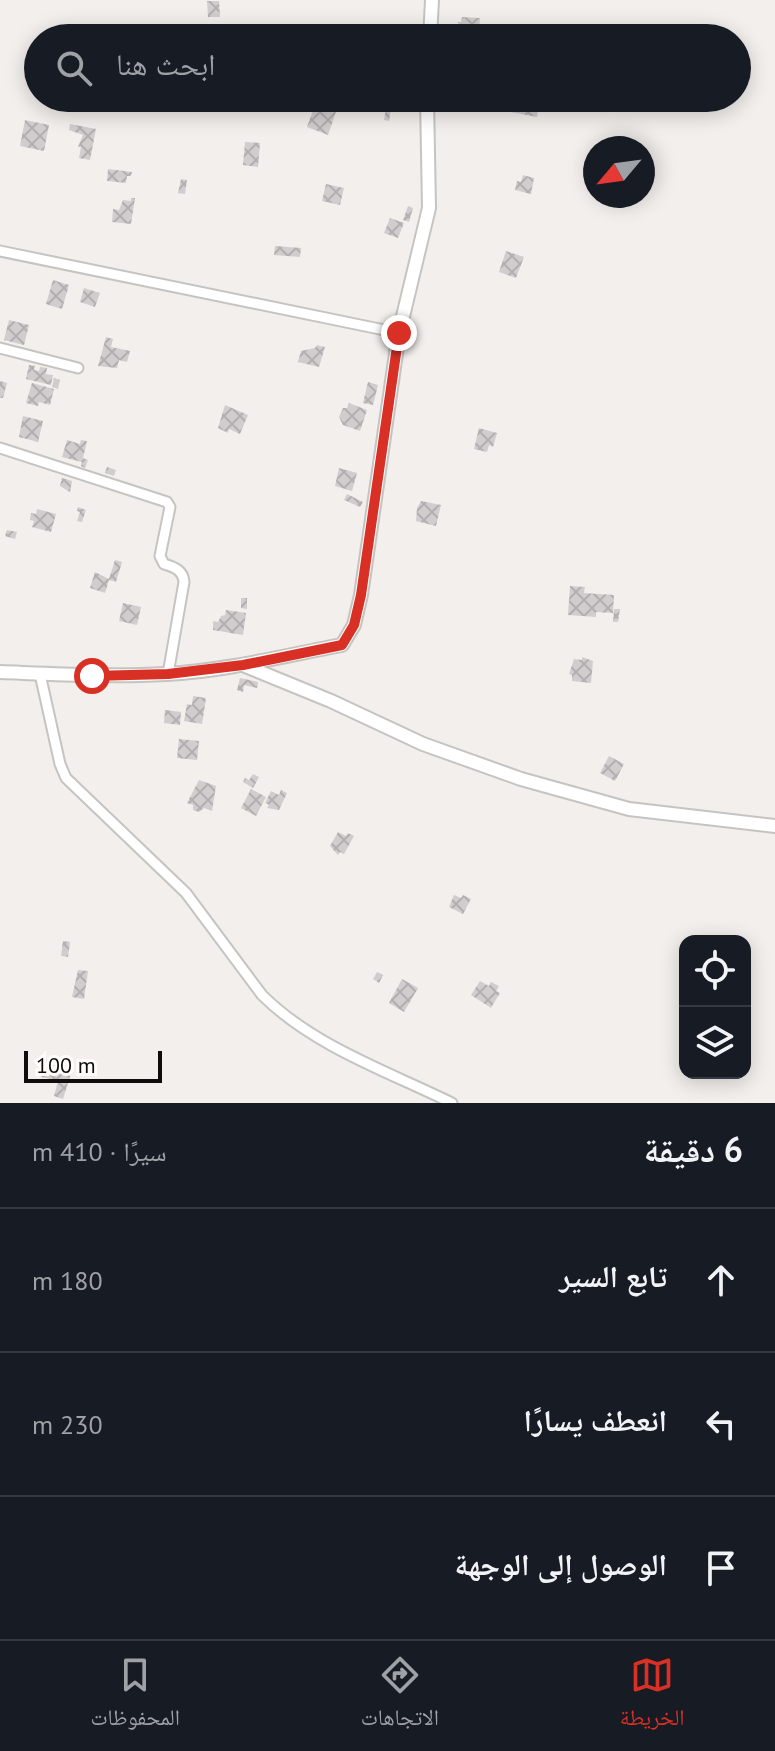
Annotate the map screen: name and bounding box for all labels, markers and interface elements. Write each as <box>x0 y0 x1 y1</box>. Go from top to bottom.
search box <box>24 24 751 112</box>
text: ابحث هنا <box>116 44 215 83</box>
icon: search <box>52 46 96 90</box>
north arrow <box>583 136 655 208</box>
route end <box>381 315 417 351</box>
route start <box>74 658 110 694</box>
map controls <box>679 935 751 1079</box>
button: locate <box>679 935 751 1007</box>
button: layers <box>679 1007 751 1079</box>
scale bar <box>24 1047 162 1083</box>
text: 100 m <box>36 1051 96 1079</box>
text: 6 دقيقة <box>644 1127 743 1171</box>
text: سيرًا · 410 m <box>32 1135 167 1168</box>
text: تابع السير <box>559 1256 667 1295</box>
icon: ahead <box>699 1258 743 1302</box>
text: 180 m <box>32 1264 103 1297</box>
text: انعطف يسارًا <box>523 1400 667 1439</box>
icon: left <box>699 1402 743 1446</box>
text: 230 m <box>32 1408 103 1441</box>
text: الوصول إلى الوجهة <box>455 1544 667 1583</box>
icon: arrive <box>699 1546 743 1590</box>
tab: المحفوظات <box>90 1653 180 1739</box>
tab: الاتجاهات <box>361 1653 439 1739</box>
tab: الخريطة <box>620 1653 685 1739</box>

